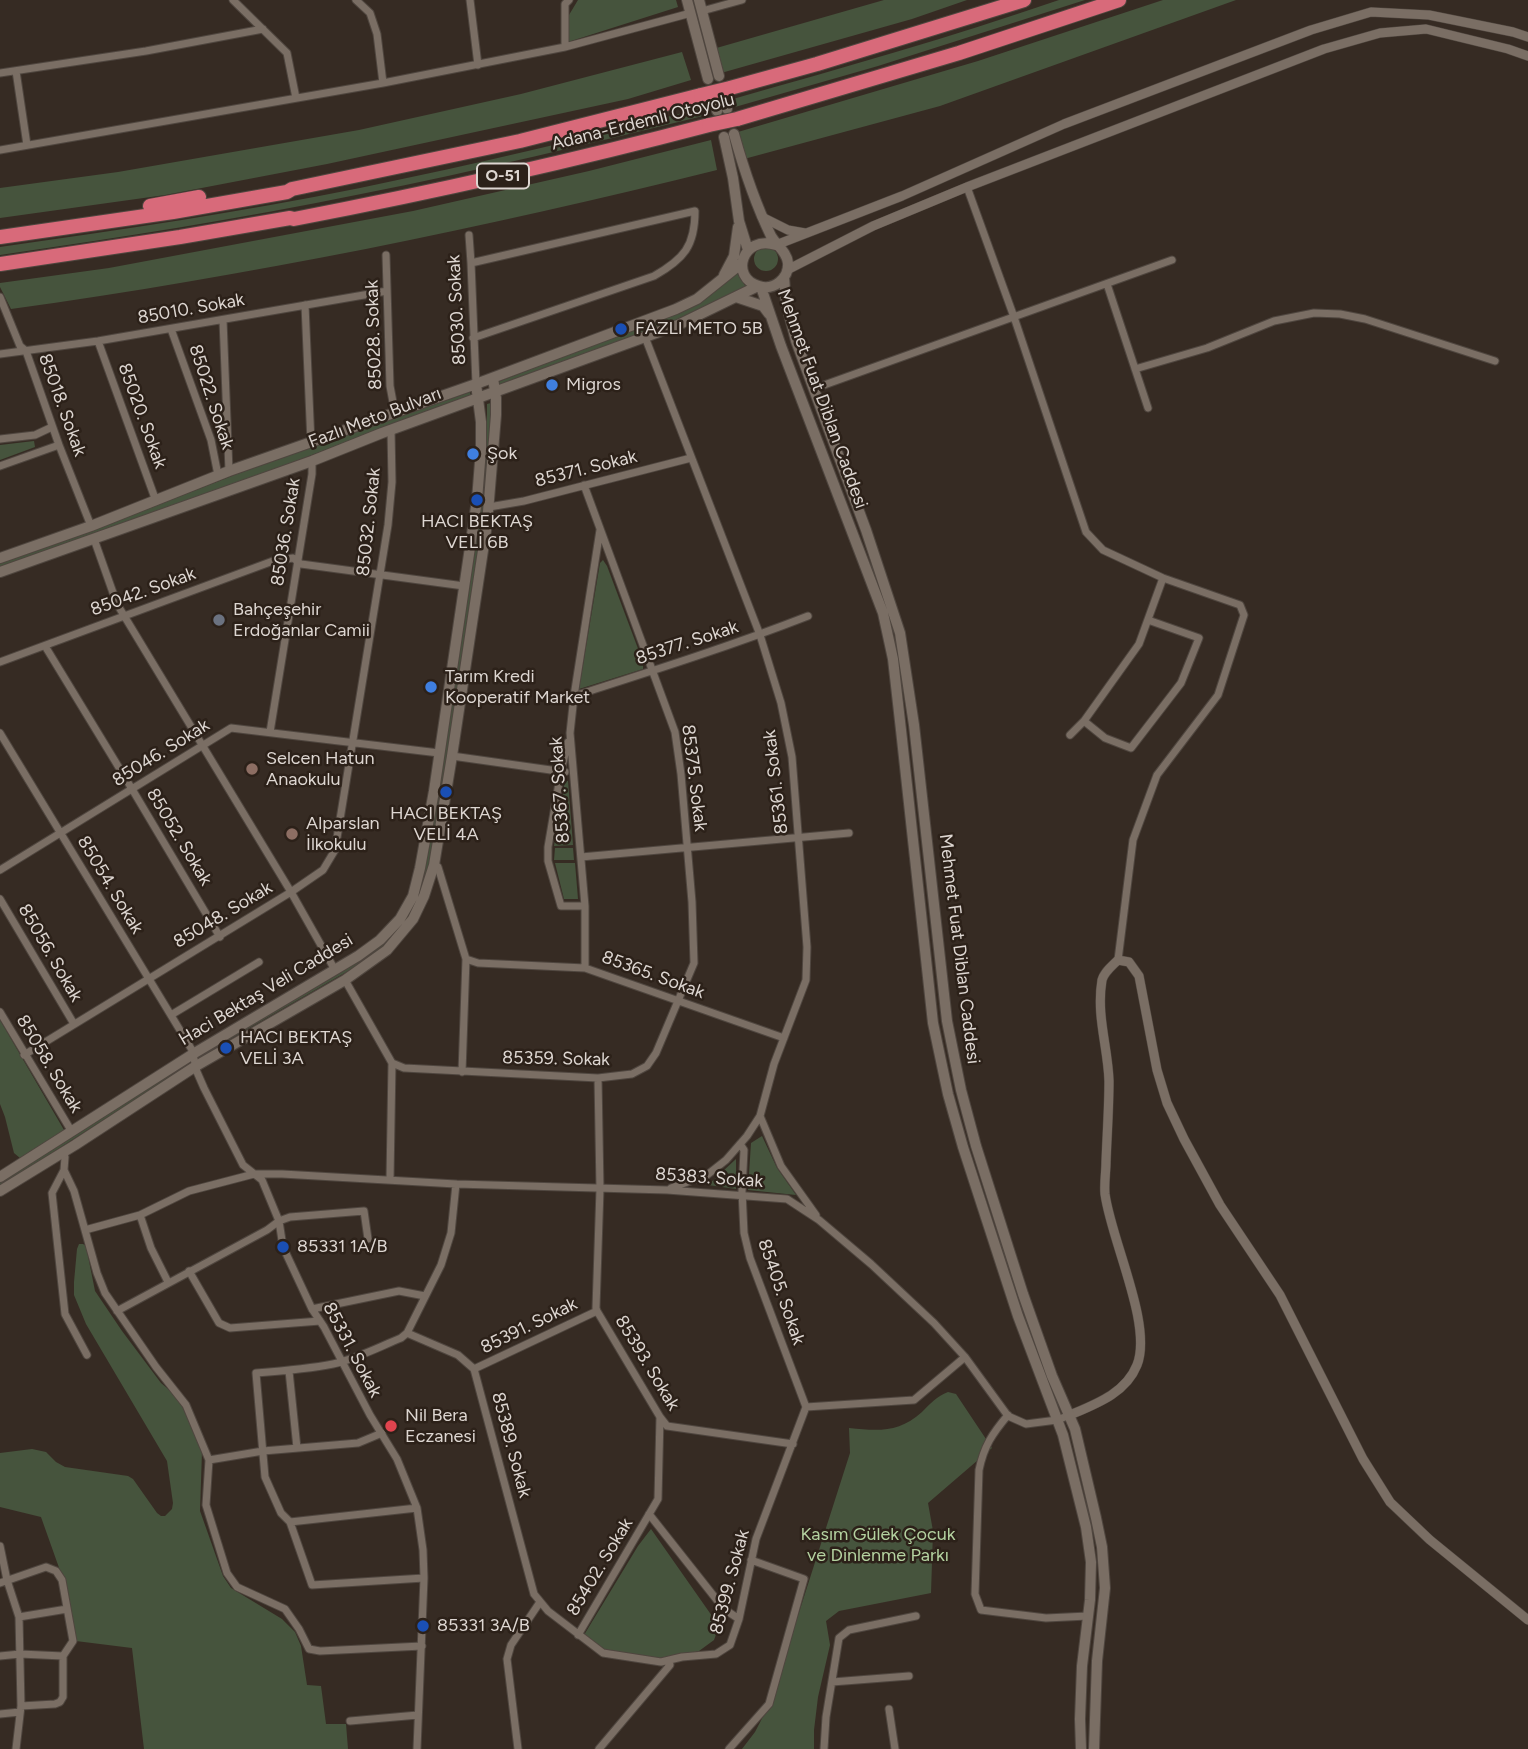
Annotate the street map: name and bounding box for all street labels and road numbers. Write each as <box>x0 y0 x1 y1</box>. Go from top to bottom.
street label: Adana-Erdemli Otoyolu <box>549 89 737 155</box>
road number: O-51 <box>477 164 529 188</box>
street label: 85030. Sokak <box>443 254 471 366</box>
street label: 85028. Sokak <box>361 280 387 390</box>
street label: Mehmet Fuat Diblan Caddesi <box>772 286 872 512</box>
street label: 85010. Sokak <box>136 289 246 329</box>
street label: 85022. Sokak <box>184 342 238 452</box>
street label: 85018. Sokak <box>33 351 91 459</box>
street label: 85020. Sokak <box>113 360 171 472</box>
street label: Fazlı Meto Bulvarı <box>306 383 444 453</box>
street label: 85371. Sokak <box>533 446 639 492</box>
street label: 85032. Sokak <box>353 467 385 577</box>
street label: 85036. Sokak <box>267 476 305 588</box>
street label: 85042. Sokak <box>87 563 199 621</box>
street label: 85377. Sokak <box>633 616 741 670</box>
street label: 85046. Sokak <box>108 715 214 791</box>
street label: 85375. Sokak <box>677 723 711 833</box>
street label: 85361. Sokak <box>759 729 793 835</box>
street label: 85367. Sokak <box>545 736 575 844</box>
street label: 85052. Sokak <box>142 785 216 889</box>
street label: 85054. Sokak <box>72 832 148 938</box>
street label: Mehmet Fuat Diblan Caddesi <box>934 833 984 1065</box>
street label: 85048. Sokak <box>170 877 276 953</box>
street label: 85056. Sokak <box>13 900 87 1006</box>
street label: Haci Bektaş Veli Caddesi <box>175 929 357 1051</box>
street label: 85365. Sokak <box>599 946 707 1004</box>
street label: 85058. Sokak <box>11 1011 87 1117</box>
street label: 85359. Sokak <box>502 1047 610 1071</box>
street label: 85383. Sokak <box>654 1163 764 1193</box>
street label: 85405. Sokak <box>753 1236 809 1348</box>
street label: 85391. Sokak <box>477 1293 581 1359</box>
street label: 85331. Sokak <box>318 1299 386 1401</box>
street label: 85393. Sokak <box>610 1311 684 1415</box>
street label: 85389. Sokak <box>487 1390 535 1500</box>
street label: 85402. Sokak <box>562 1514 638 1620</box>
street label: 85399. Sokak <box>706 1527 754 1637</box>

